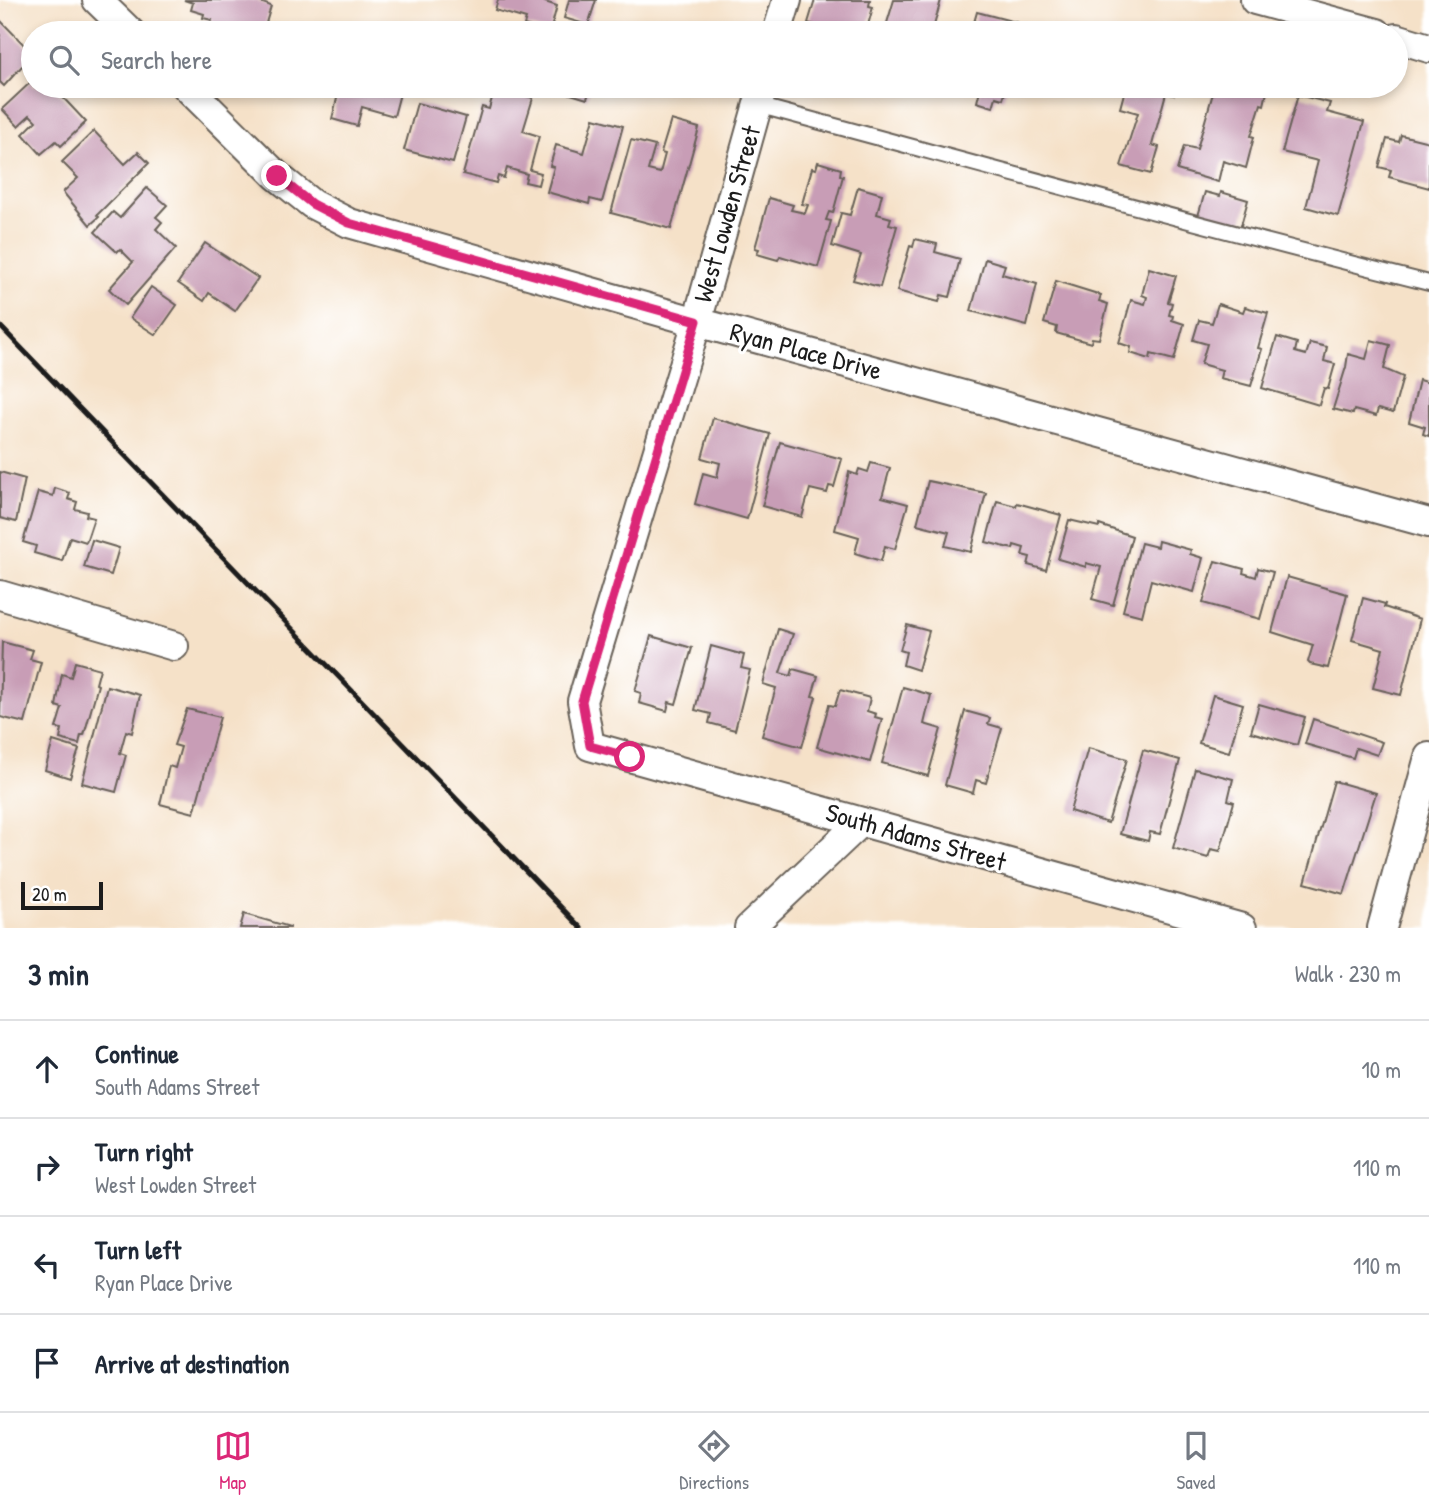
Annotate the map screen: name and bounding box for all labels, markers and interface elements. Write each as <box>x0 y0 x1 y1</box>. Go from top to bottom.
search box <box>21 21 1408 98</box>
icon: search <box>45 41 83 79</box>
text: Search here <box>101 42 212 77</box>
street label: West Lowden Street <box>685 120 769 306</box>
route end <box>261 160 292 191</box>
street label: Ryan Place Drive <box>726 313 886 388</box>
route start <box>614 741 645 772</box>
street label: South Adams Street <box>822 794 1011 879</box>
scale bar <box>21 879 103 911</box>
text: 20 m <box>32 881 67 907</box>
text: 3 min <box>28 954 89 994</box>
text: Walk · 230 m <box>1295 958 1401 989</box>
text: Continue <box>95 1036 179 1071</box>
icon: ahead <box>28 1050 66 1088</box>
text: 10 m <box>1361 1054 1401 1085</box>
text: South Adams Street <box>95 1071 259 1102</box>
text: Turn right <box>95 1134 193 1169</box>
icon: right <box>28 1148 66 1186</box>
text: 110 m <box>1353 1152 1401 1183</box>
text: West Lowden Street <box>95 1169 256 1200</box>
text: Turn left <box>95 1232 181 1267</box>
icon: left <box>28 1246 66 1284</box>
text: 110 m <box>1353 1250 1401 1281</box>
text: Ryan Place Drive <box>95 1267 233 1298</box>
icon: arrive <box>28 1344 66 1382</box>
text: Arrive at destination <box>95 1346 290 1381</box>
tab: Map <box>214 1427 252 1495</box>
tab: Directions <box>679 1427 749 1495</box>
tab: Saved <box>1177 1427 1215 1495</box>

